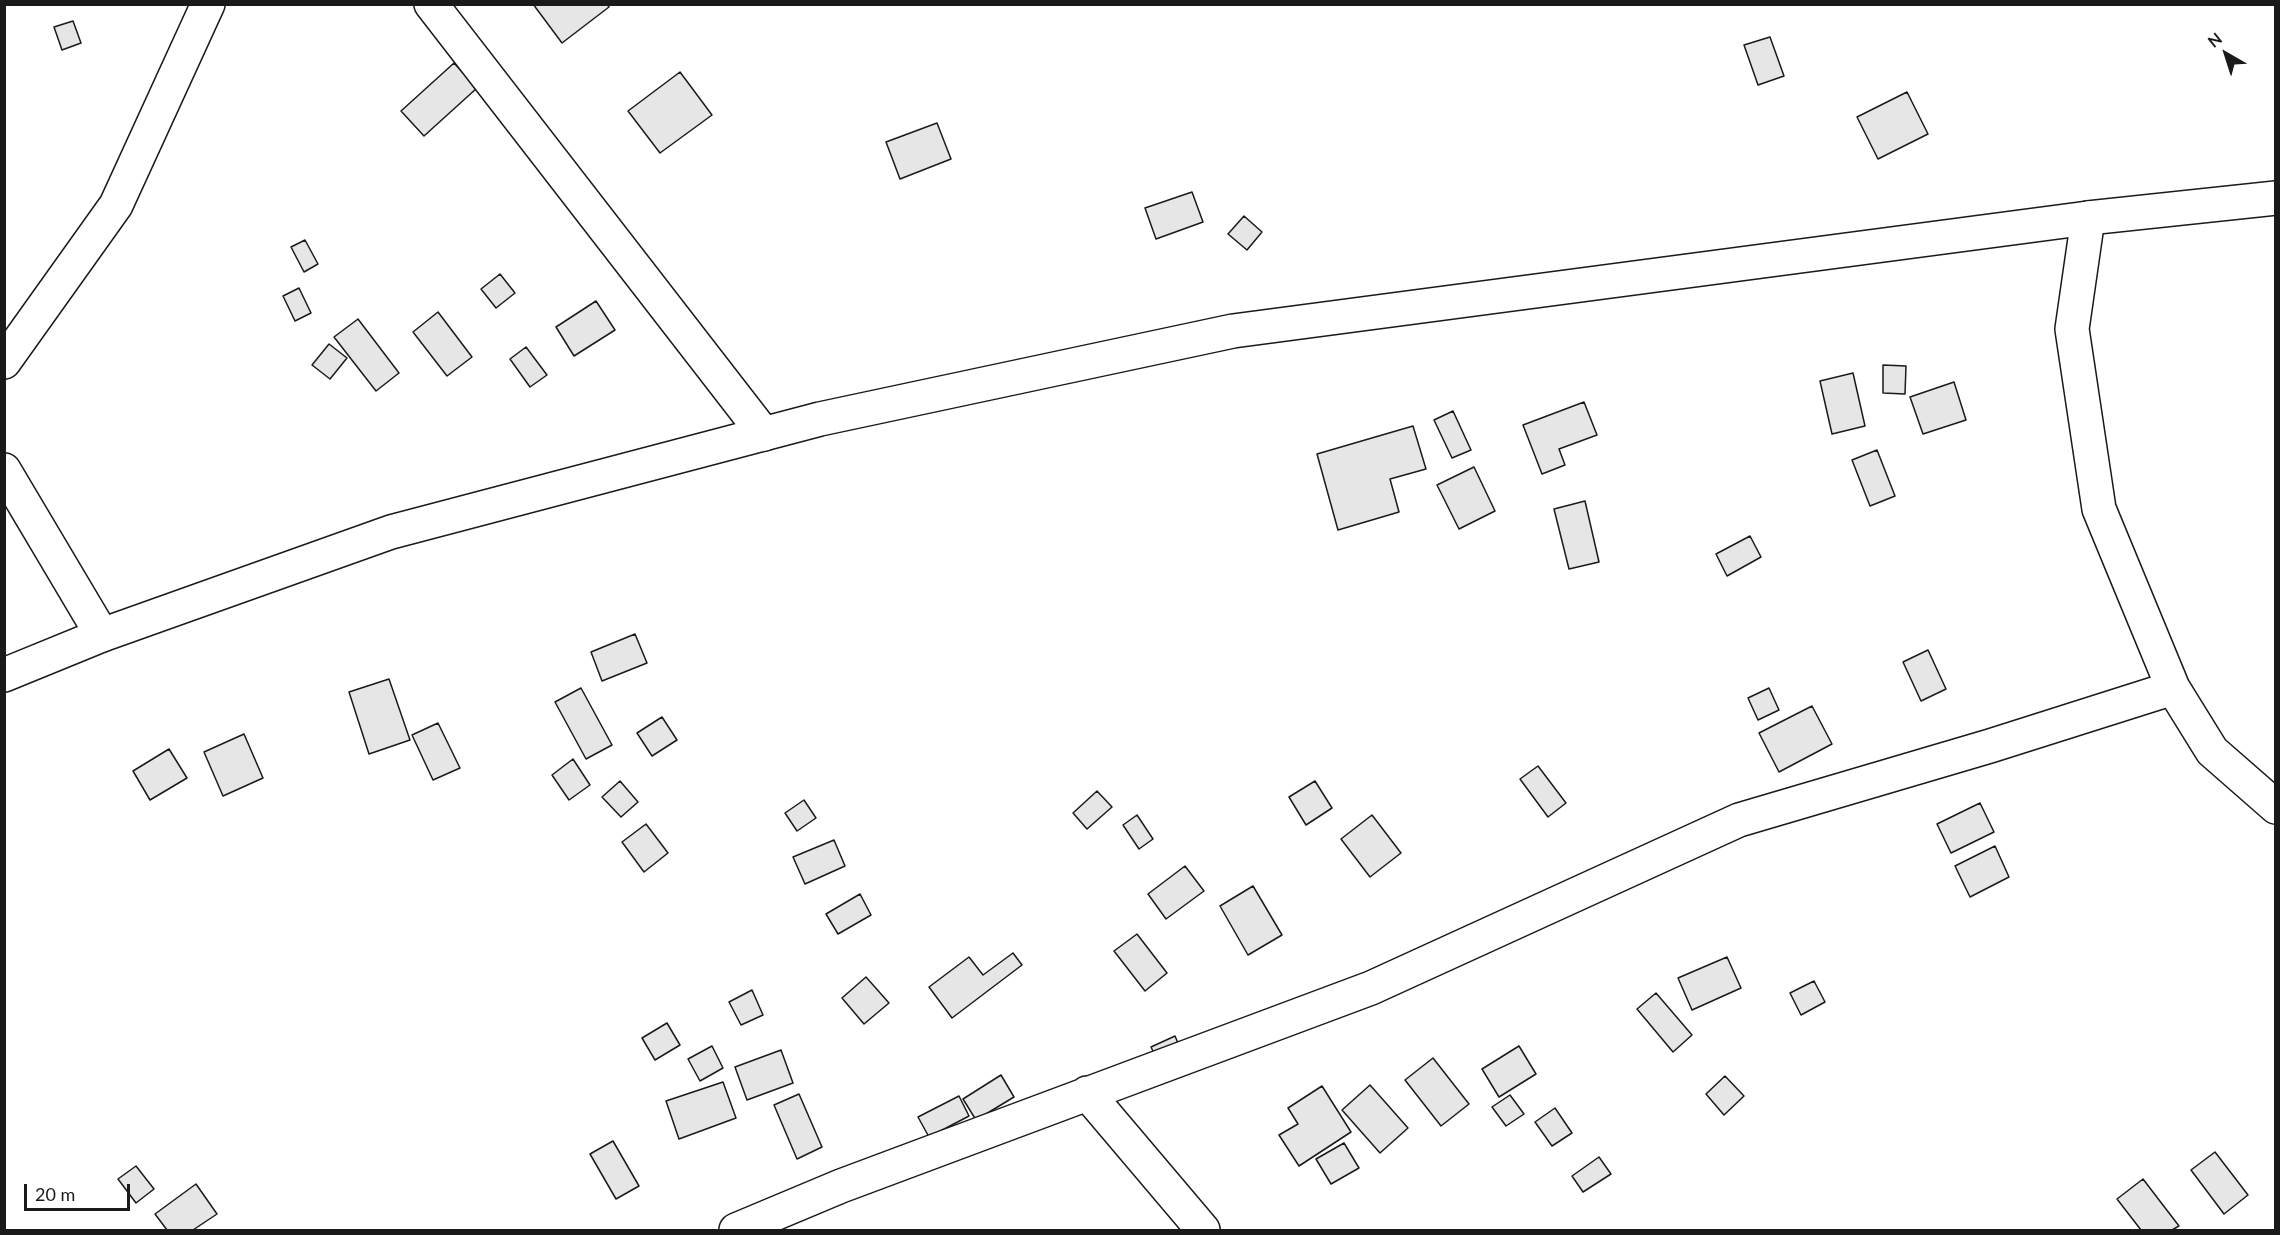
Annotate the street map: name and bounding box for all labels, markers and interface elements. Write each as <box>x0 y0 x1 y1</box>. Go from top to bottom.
north arrow <box>2196 24 2256 84</box>
text: N <box>2204 28 2225 51</box>
scale bar <box>27 1172 134 1210</box>
text: 20 m <box>35 1183 75 1205</box>

